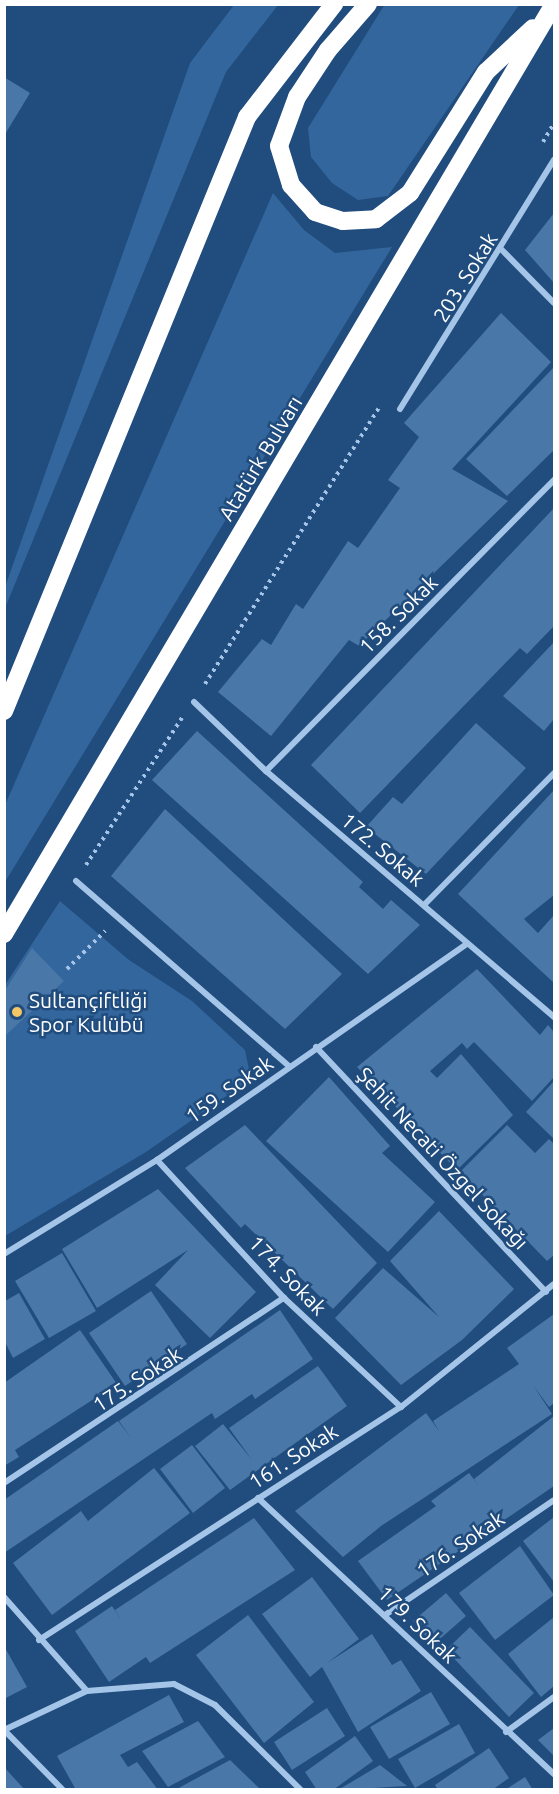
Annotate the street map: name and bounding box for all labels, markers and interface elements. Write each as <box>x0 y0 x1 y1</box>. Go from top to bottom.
street label: 203. Sokak <box>428 228 502 326</box>
street label: Atatürk Bulvarı <box>213 391 307 525</box>
street label: 158. Sokak <box>353 569 443 659</box>
street label: 172. Sokak <box>336 807 430 891</box>
place label: Sultançiftliği Spor Kulübü <box>29 987 147 1037</box>
marker: Sultançiftliği Spor Kulübü <box>10 1005 24 1019</box>
street label: 159. Sokak <box>180 1050 278 1128</box>
street label: Şehit Necati Özgel Sokağı <box>352 1062 534 1254</box>
street label: 174. Sokak <box>244 1230 332 1320</box>
street label: 175. Sokak <box>88 1341 186 1417</box>
street label: 161. Sokak <box>244 1418 342 1494</box>
street label: 176. Sokak <box>411 1505 509 1583</box>
street label: 179. Sokak <box>373 1580 463 1668</box>

